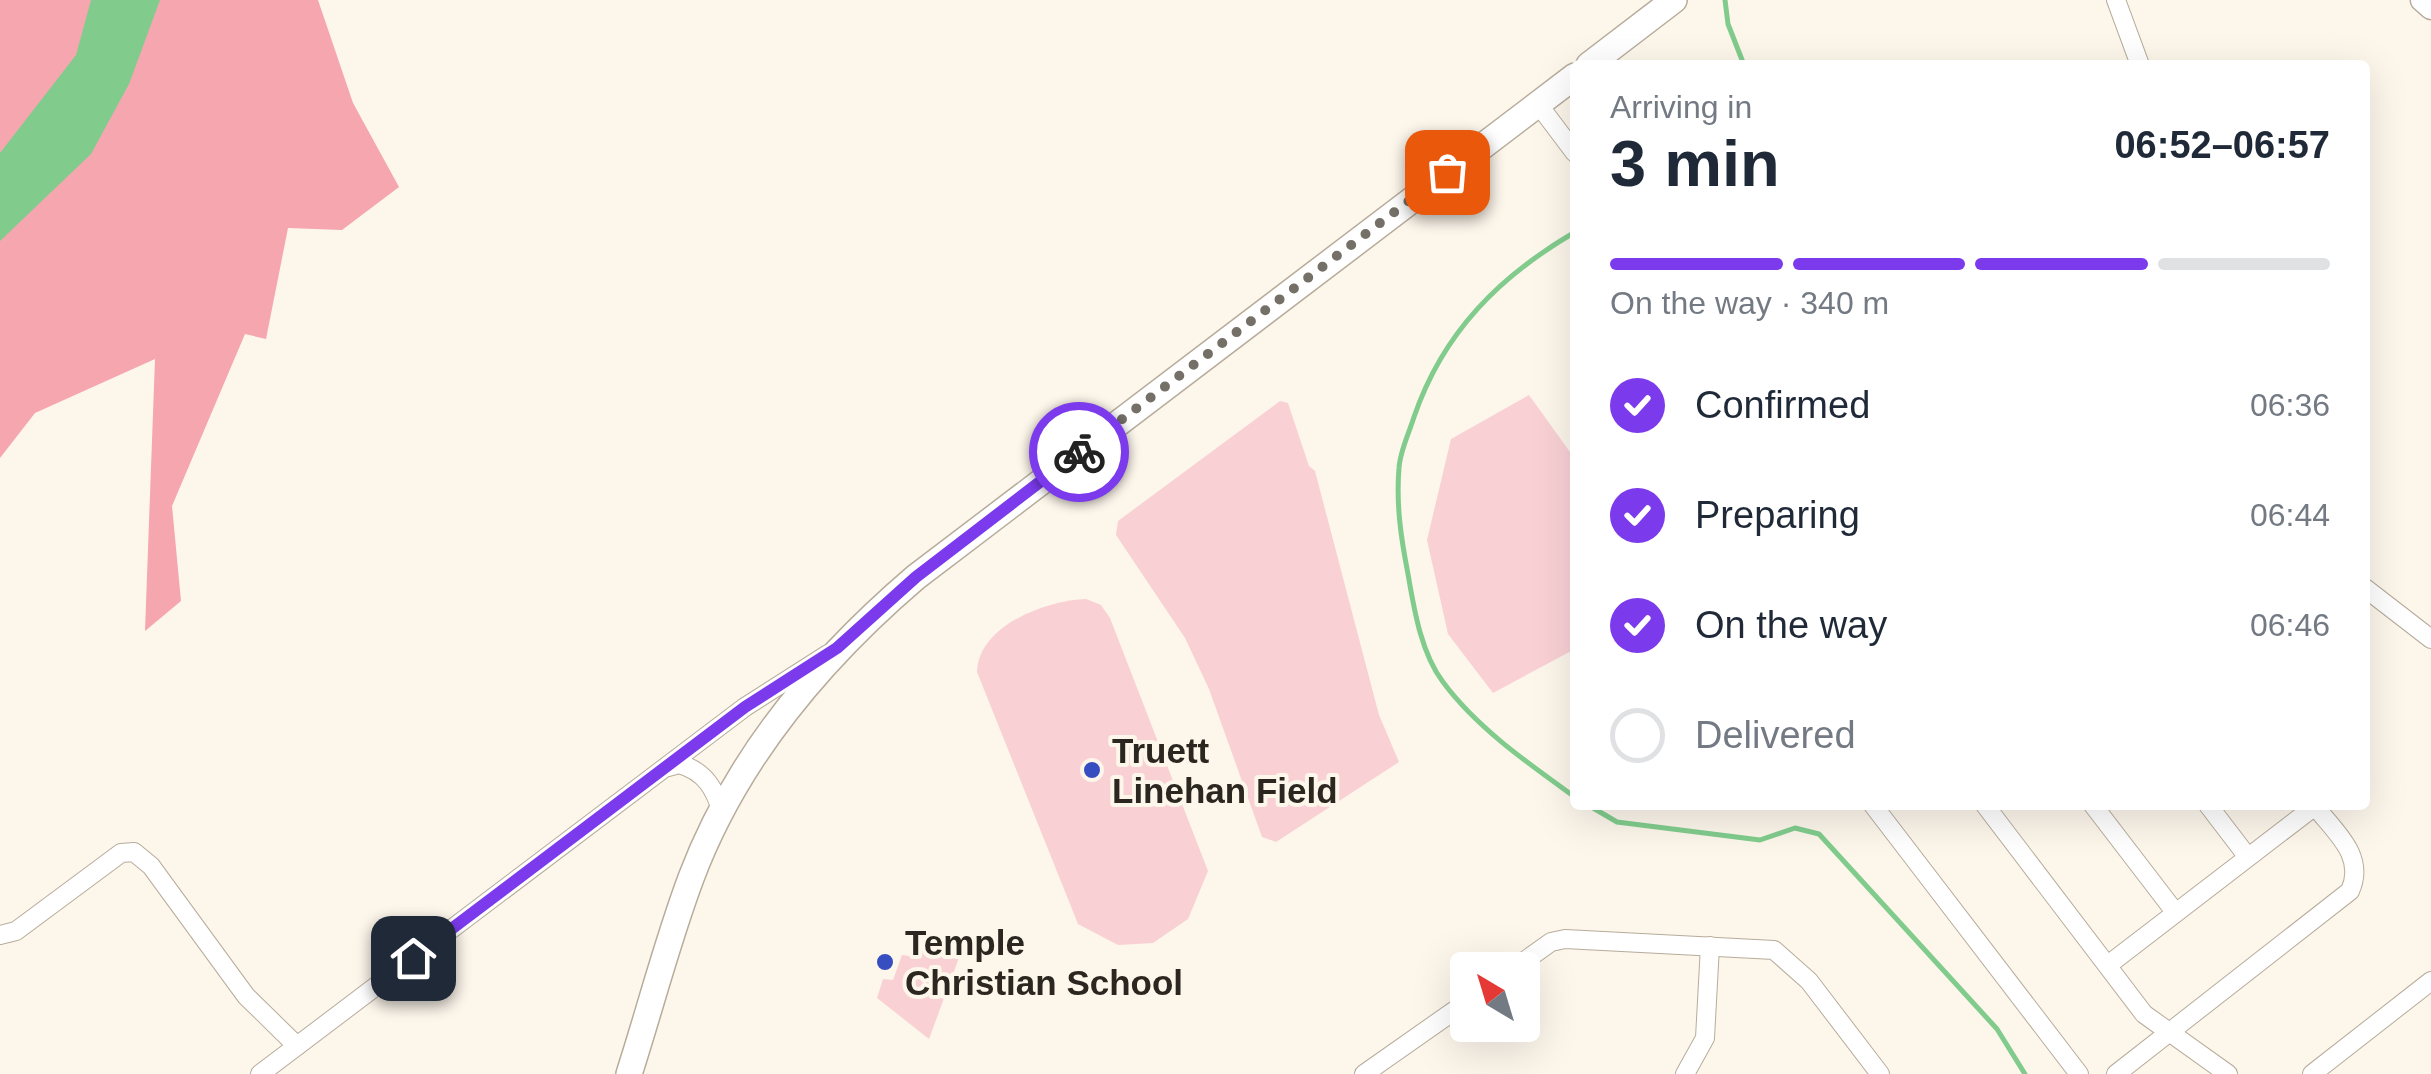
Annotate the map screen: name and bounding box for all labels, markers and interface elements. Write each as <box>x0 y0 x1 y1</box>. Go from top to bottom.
text: Arriving in <box>1610 89 1752 125</box>
text: 06:52–06:57 <box>2114 124 2330 166</box>
text: 3 min <box>1610 127 1780 200</box>
pin <box>1405 130 1490 215</box>
icon: bag <box>1420 145 1475 200</box>
text: On the way · 340 m <box>1610 285 1889 321</box>
icon: check <box>1610 378 1665 433</box>
text: Confirmed <box>1695 384 1870 426</box>
text: 06:36 <box>2250 387 2330 423</box>
courier <box>1029 402 1129 502</box>
icon: bike <box>1052 425 1107 480</box>
icon: check <box>1610 488 1665 543</box>
text: Preparing <box>1695 494 1860 536</box>
text: 06:44 <box>2250 497 2330 533</box>
icon: check <box>1610 598 1665 653</box>
text: On the way <box>1695 604 1887 646</box>
text: 06:46 <box>2250 607 2330 643</box>
text: Delivered <box>1695 714 1856 756</box>
place label: Truett Linehan Field <box>1112 731 1338 810</box>
marker: Truett Linehan Field <box>1081 759 1103 781</box>
pin <box>371 916 456 1001</box>
place label: Temple Christian School <box>905 923 1183 1002</box>
icon: home <box>386 931 441 986</box>
marker: Temple Christian School <box>874 951 896 973</box>
north arrow <box>1450 952 1540 1042</box>
map controls <box>1450 952 1540 1042</box>

